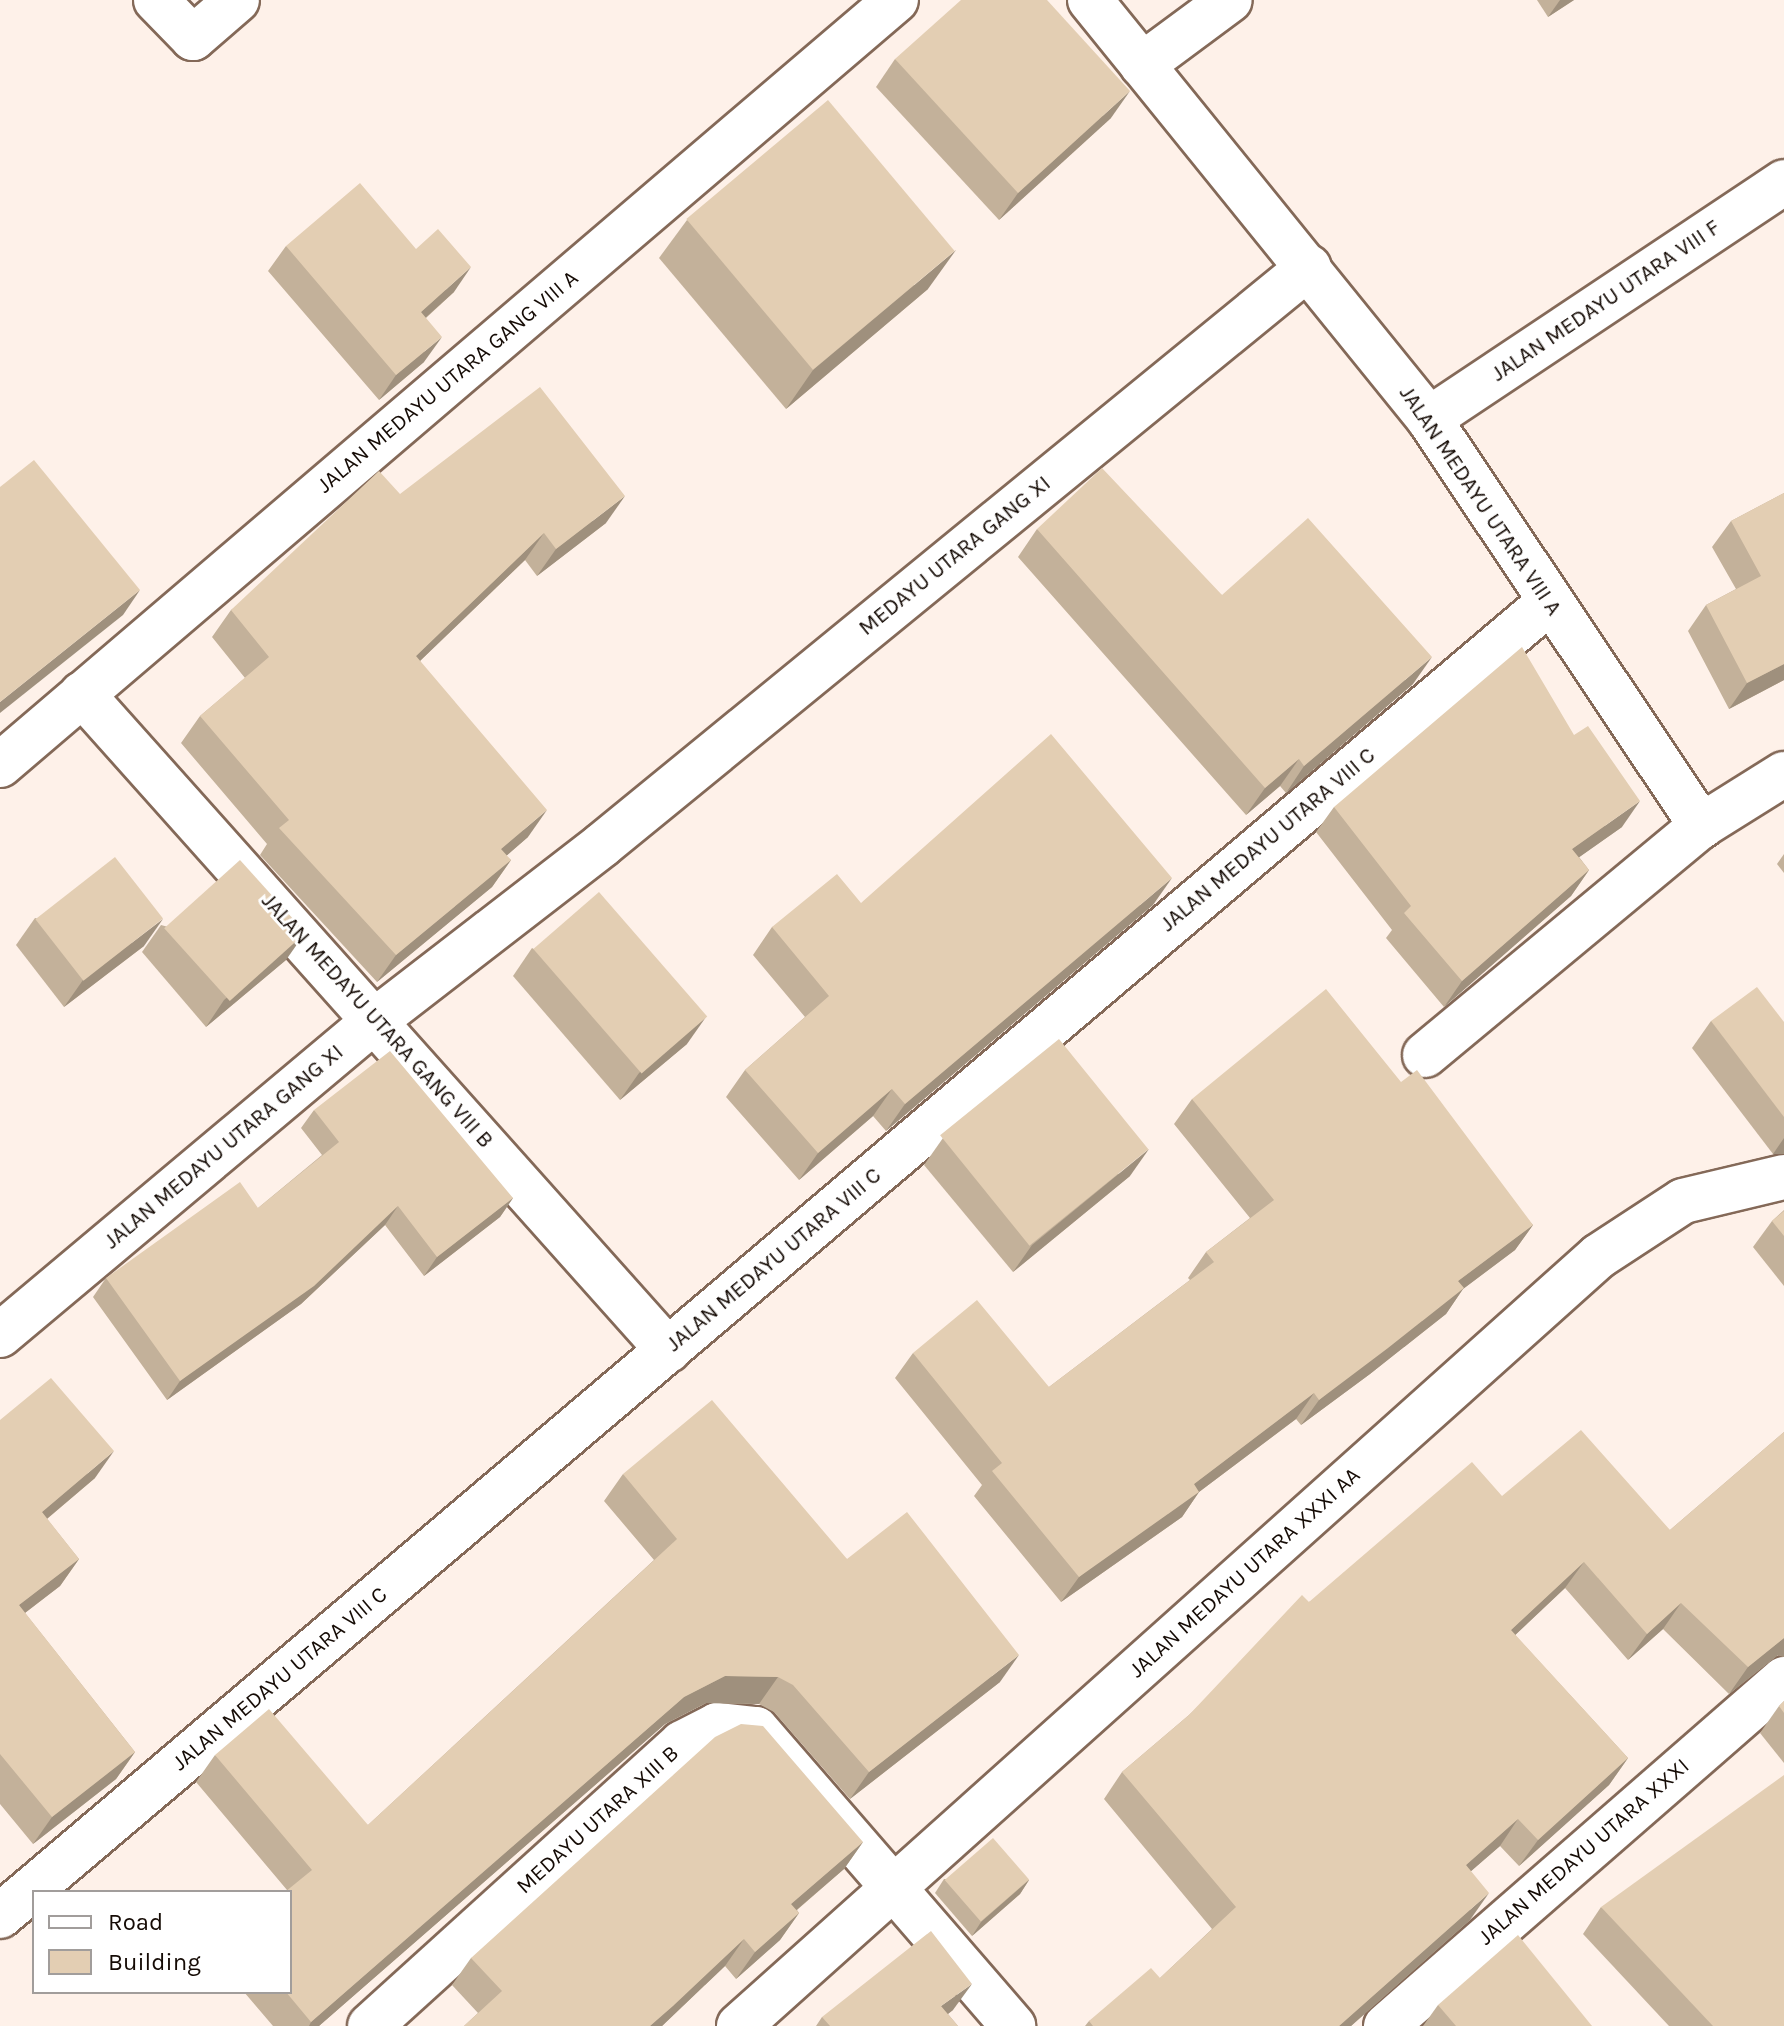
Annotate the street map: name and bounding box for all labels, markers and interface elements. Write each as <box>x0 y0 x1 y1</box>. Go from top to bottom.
street label: JALAN MEDAYU UTARA VIII F <box>1487 215 1725 387</box>
street label: JALAN MEDAYU UTARA GANG VIII A <box>312 265 584 499</box>
street label: JALAN MEDAYU UTARA VIII A <box>1393 381 1567 621</box>
street label: MEDAYU UTARA GANG XI <box>854 470 1056 642</box>
street label: JALAN MEDAYU UTARA VIII C <box>1155 742 1381 938</box>
street label: JALAN MEDAYU UTARA GANG VIII B <box>256 888 498 1154</box>
street label: JALAN MEDAYU UTARA GANG XI <box>99 1039 349 1255</box>
street label: JALAN MEDAYU UTARA VIII C <box>661 1162 887 1358</box>
street label: JALAN MEDAYU UTARA XXXI AA <box>1124 1462 1366 1684</box>
street label: JALAN MEDAYU UTARA VIII C <box>167 1581 393 1777</box>
street label: MEDAYU UTARA XIII B <box>511 1740 685 1900</box>
street label: JALAN MEDAYU UTARA XXXI <box>1473 1753 1695 1951</box>
legend <box>32 1890 292 1994</box>
text: Road <box>108 1908 163 1936</box>
text: Building <box>108 1948 201 1976</box>

